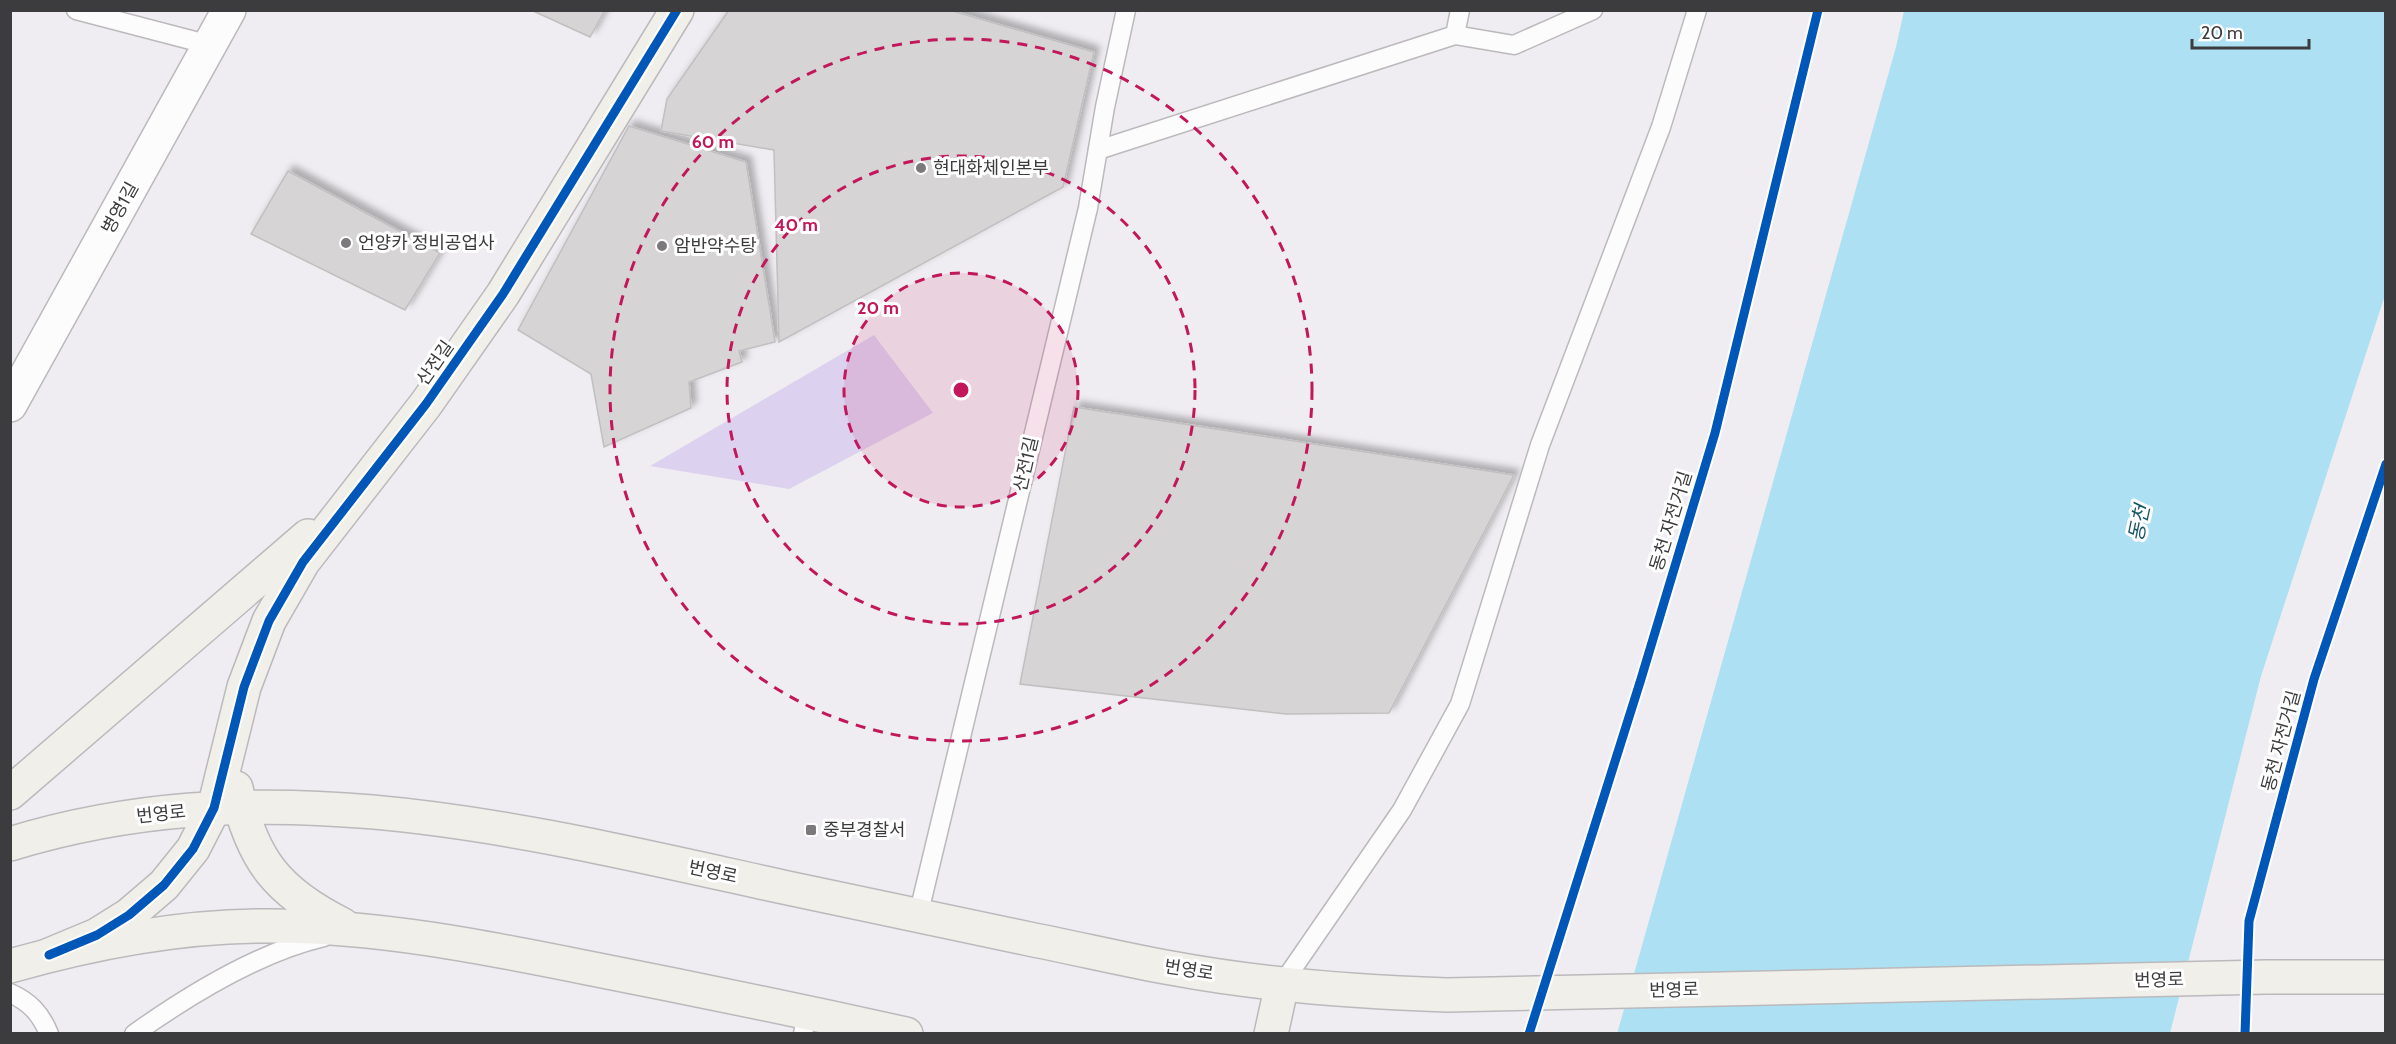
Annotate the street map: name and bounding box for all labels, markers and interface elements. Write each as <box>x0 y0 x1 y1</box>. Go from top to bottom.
scale bar <box>2192 12 2309 50</box>
text: 20 m <box>2201 22 2243 44</box>
text: 60 m <box>692 131 734 153</box>
place label: 현대화체인본부 <box>933 157 1049 179</box>
marker: 현대화체인본부 <box>914 161 928 175</box>
street label: 병영1길 <box>97 178 143 238</box>
text: 40 m <box>774 214 818 236</box>
place label: 언양카 정비공업사 <box>358 232 495 254</box>
place label: 암반약수탕 <box>674 235 757 257</box>
marker: 언양카 정비공업사 <box>339 236 353 250</box>
marker: 암반약수탕 <box>655 239 669 253</box>
text: 20 m <box>857 297 899 319</box>
street label: 산전길 <box>412 336 458 390</box>
centre of rings <box>951 380 971 400</box>
street label: 산전1길 <box>1009 434 1043 494</box>
street label: 동천 자전거길 <box>1645 468 1697 574</box>
water label: 동천 <box>2123 500 2155 543</box>
street label: 동천 자전거길 <box>2257 688 2305 794</box>
street label: 번영로 <box>135 800 187 828</box>
place label: 중부경찰서 <box>823 819 906 841</box>
marker: 중부경찰서 <box>804 823 818 837</box>
street label: 번영로 <box>686 856 740 888</box>
street label: 번영로 <box>1163 955 1215 985</box>
street label: 번영로 <box>2134 969 2184 991</box>
street label: 번영로 <box>1649 979 1699 1001</box>

